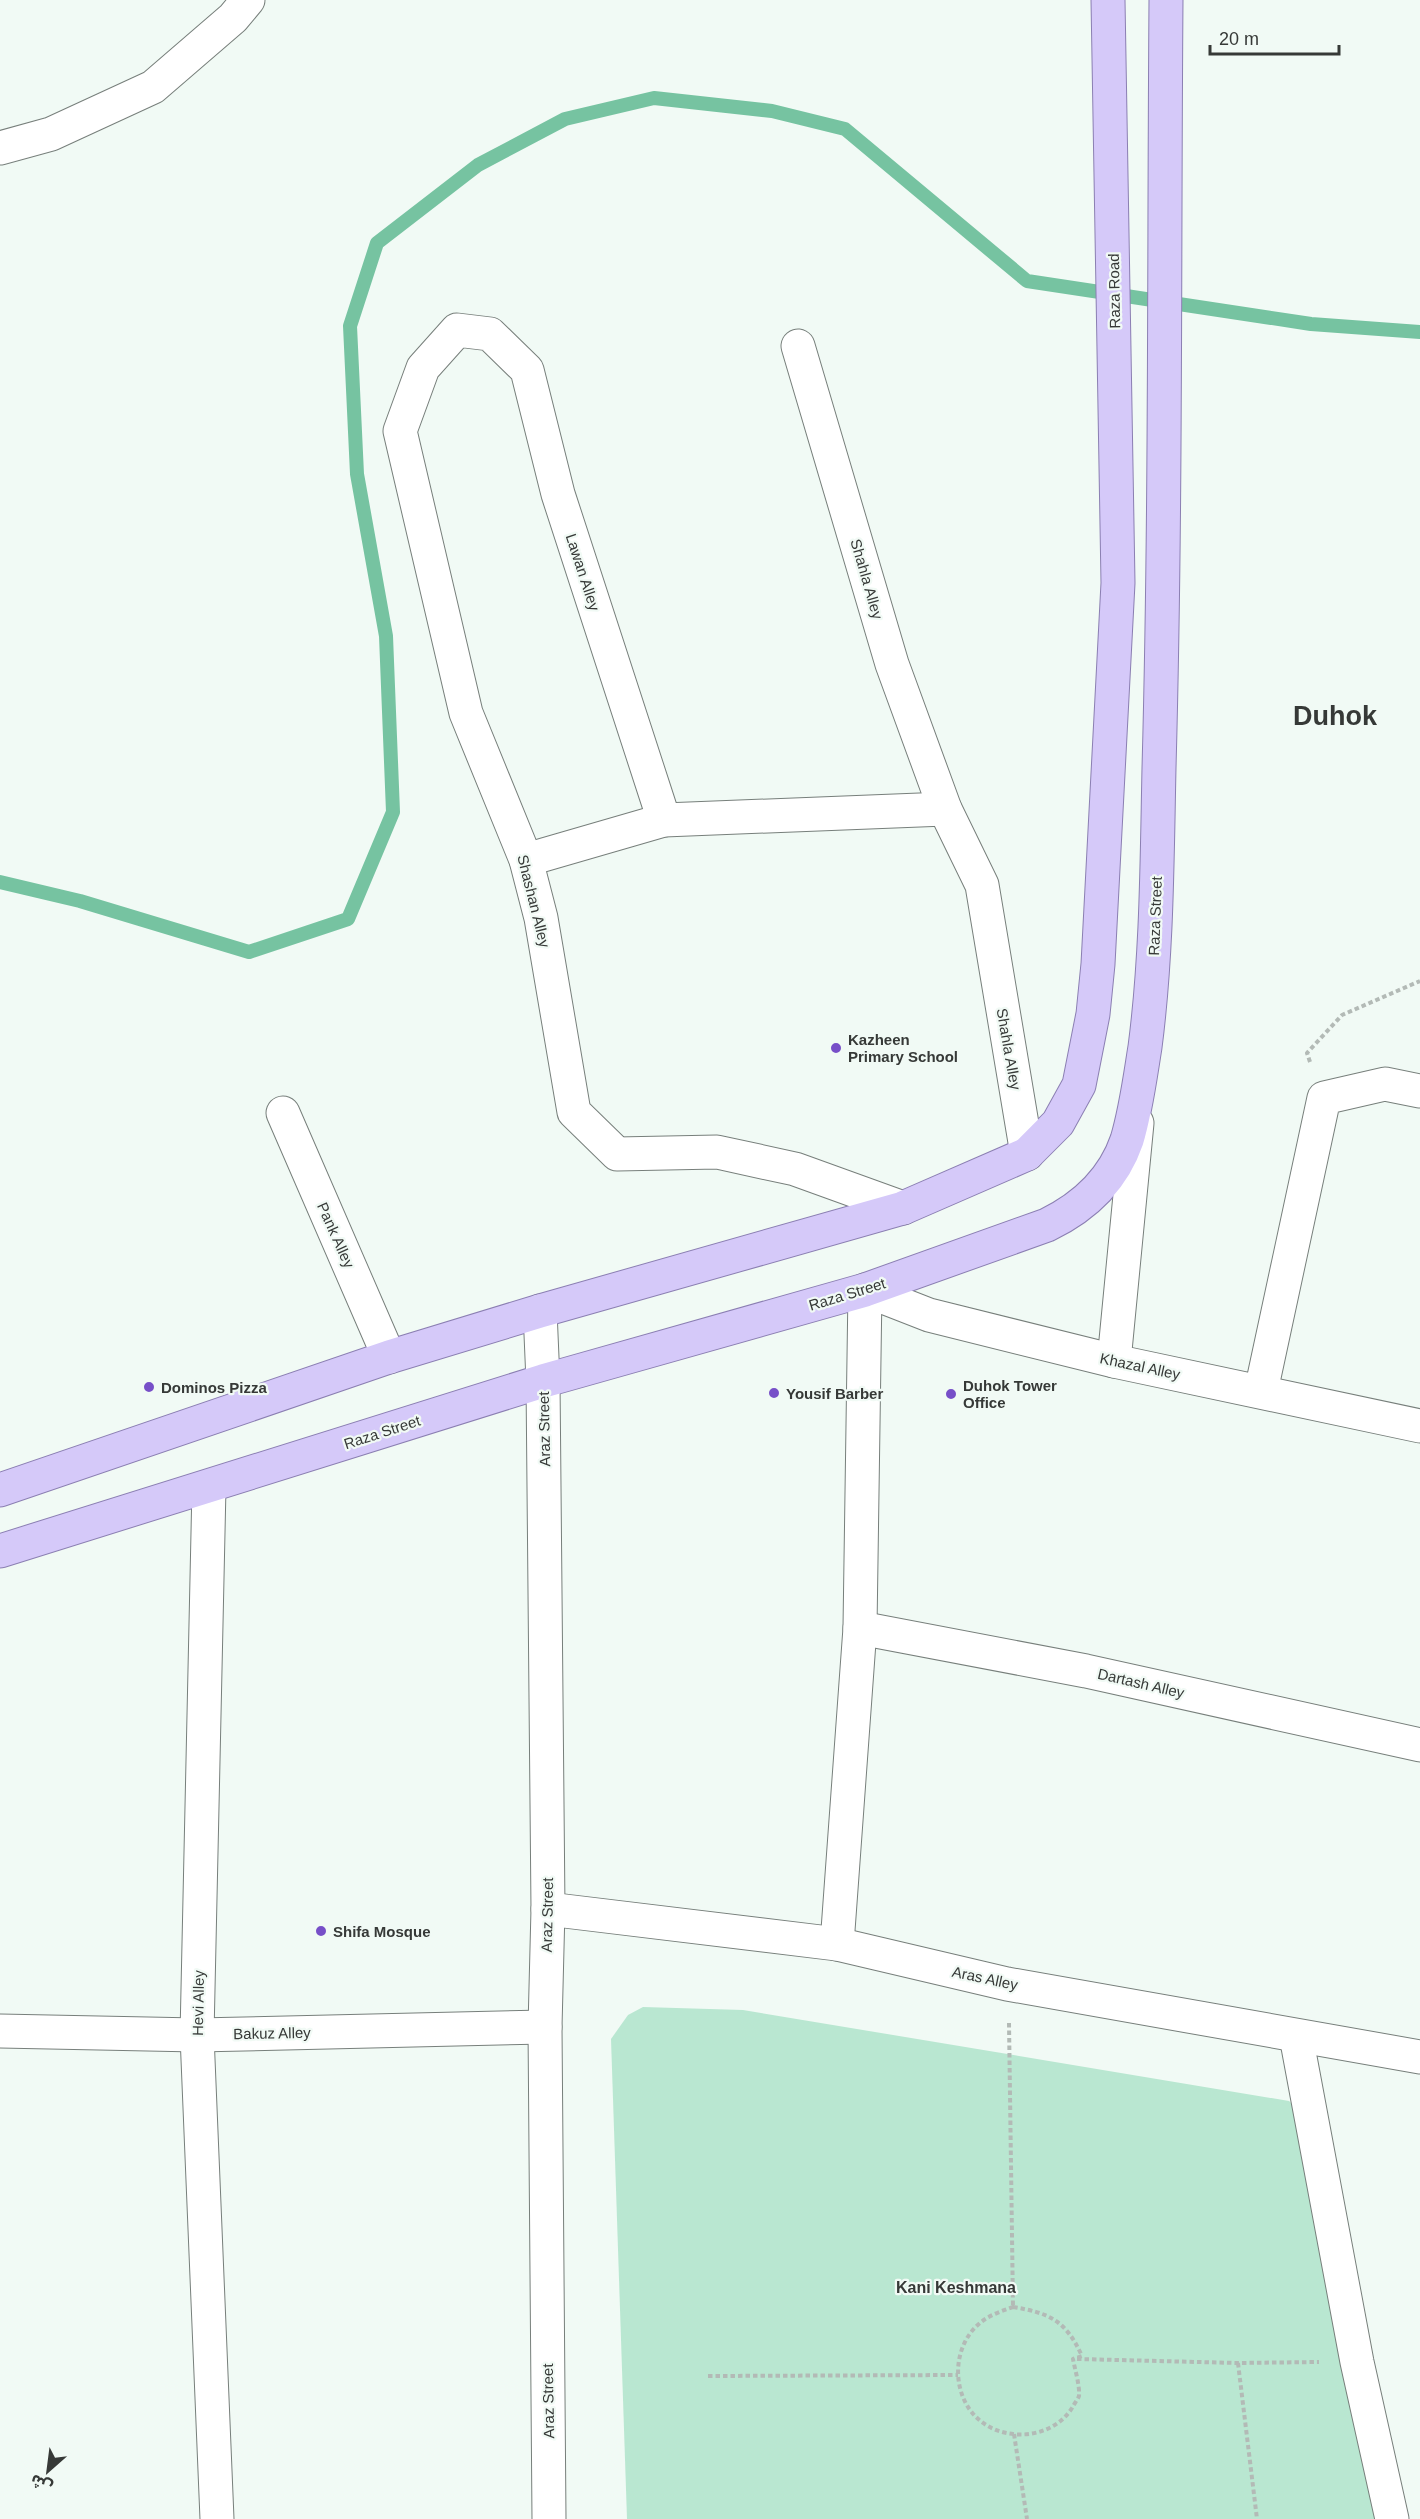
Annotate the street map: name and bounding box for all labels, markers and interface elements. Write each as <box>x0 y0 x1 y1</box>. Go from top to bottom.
scale bar <box>1210 18 1339 56</box>
text: 20 m <box>1219 29 1259 49</box>
street label: Raza Road <box>1105 253 1123 329</box>
street label: Lawan Alley <box>563 531 604 613</box>
street label: Shahla Alley <box>847 537 887 622</box>
district label: Duhok <box>1293 701 1378 731</box>
street label: Shashan Alley <box>514 853 554 950</box>
street label: Raza Street <box>1145 875 1165 956</box>
street label: Shahla Alley <box>993 1007 1025 1092</box>
place label: Kazheen Primary School <box>848 1031 958 1065</box>
marker: Kazheen Primary School <box>829 1041 843 1055</box>
street label: Pank Alley <box>314 1200 358 1271</box>
street label: Raza Street <box>807 1274 888 1314</box>
street label: Khazal Alley <box>1098 1349 1182 1383</box>
place label: Duhok Tower Office <box>963 1377 1057 1411</box>
place label: Dominos Pizza <box>161 1379 268 1396</box>
marker: Dominos Pizza <box>142 1380 156 1394</box>
place label: Yousif Barber <box>786 1385 883 1402</box>
marker: Yousif Barber <box>767 1386 781 1400</box>
marker: Duhok Tower Office <box>944 1387 958 1401</box>
street label: Araz Street <box>535 1391 553 1467</box>
street label: Raza Street <box>342 1411 423 1452</box>
street label: Dartash Alley <box>1096 1665 1186 1701</box>
street label: Araz Street <box>538 1877 556 1953</box>
place label: Shifa Mosque <box>333 1923 431 1940</box>
marker: Shifa Mosque <box>314 1924 328 1938</box>
street label: Aras Alley <box>951 1963 1020 1993</box>
street label: Hevi Alley <box>189 1969 207 2036</box>
street label: Bakuz Alley <box>233 2024 311 2042</box>
district label: Kani Keshmana <box>896 2279 1016 2296</box>
street label: Araz Street <box>539 2363 557 2439</box>
north arrow <box>18 2441 78 2501</box>
text: ش <box>27 2470 55 2496</box>

